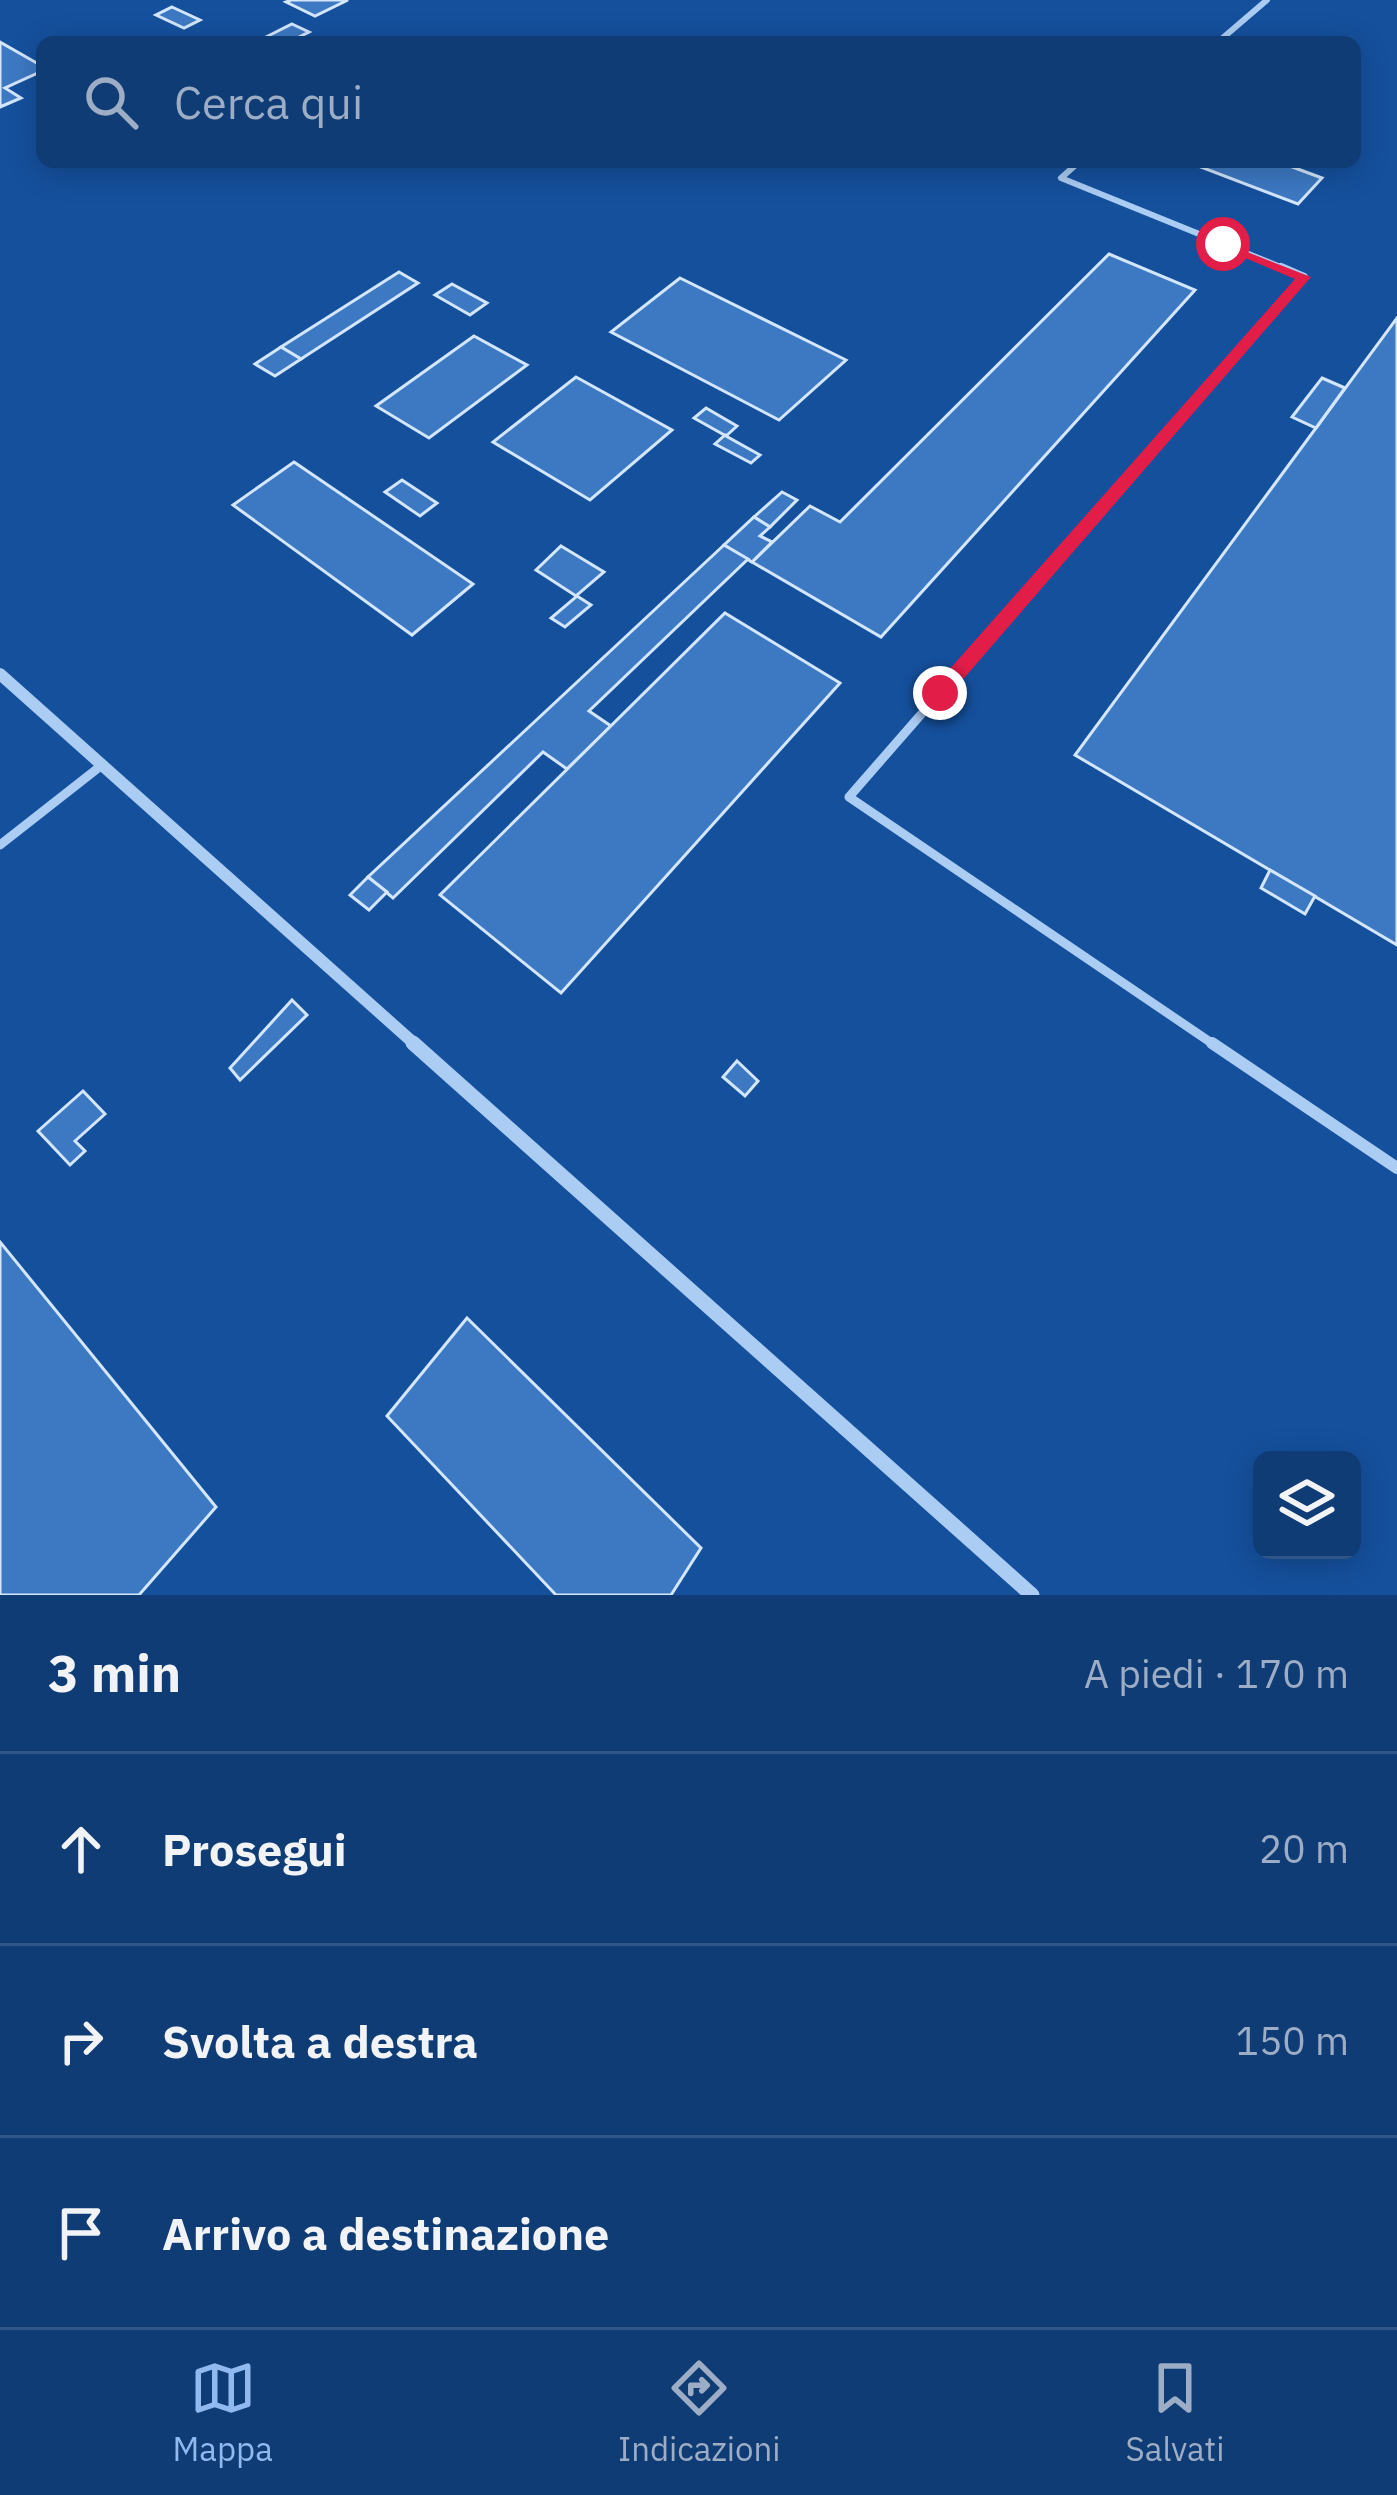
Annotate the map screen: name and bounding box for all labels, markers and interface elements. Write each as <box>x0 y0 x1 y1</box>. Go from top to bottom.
search box <box>36 36 1361 168</box>
icon: search <box>78 69 144 135</box>
text: Cerca qui <box>174 73 363 131</box>
route start <box>1196 217 1250 271</box>
route end <box>913 666 967 720</box>
map controls <box>1253 1451 1361 1559</box>
button: layers <box>1253 1451 1361 1559</box>
text: 3 min <box>48 1640 181 1706</box>
text: A piedi · 170 m <box>1084 1648 1349 1699</box>
icon: ahead <box>48 1816 114 1882</box>
text: Prosegui <box>162 1820 347 1878</box>
text: 20 m <box>1259 1823 1349 1874</box>
icon: right <box>48 2008 114 2074</box>
text: Svolta a destra <box>162 2012 478 2070</box>
text: 150 m <box>1236 2015 1349 2066</box>
icon: arrive <box>48 2200 114 2266</box>
text: Arrivo a destinazione <box>162 2204 609 2262</box>
tab: Mappa <box>173 2355 273 2470</box>
tab: Indicazioni <box>618 2355 781 2470</box>
tab: Salvati <box>1126 2355 1224 2470</box>

